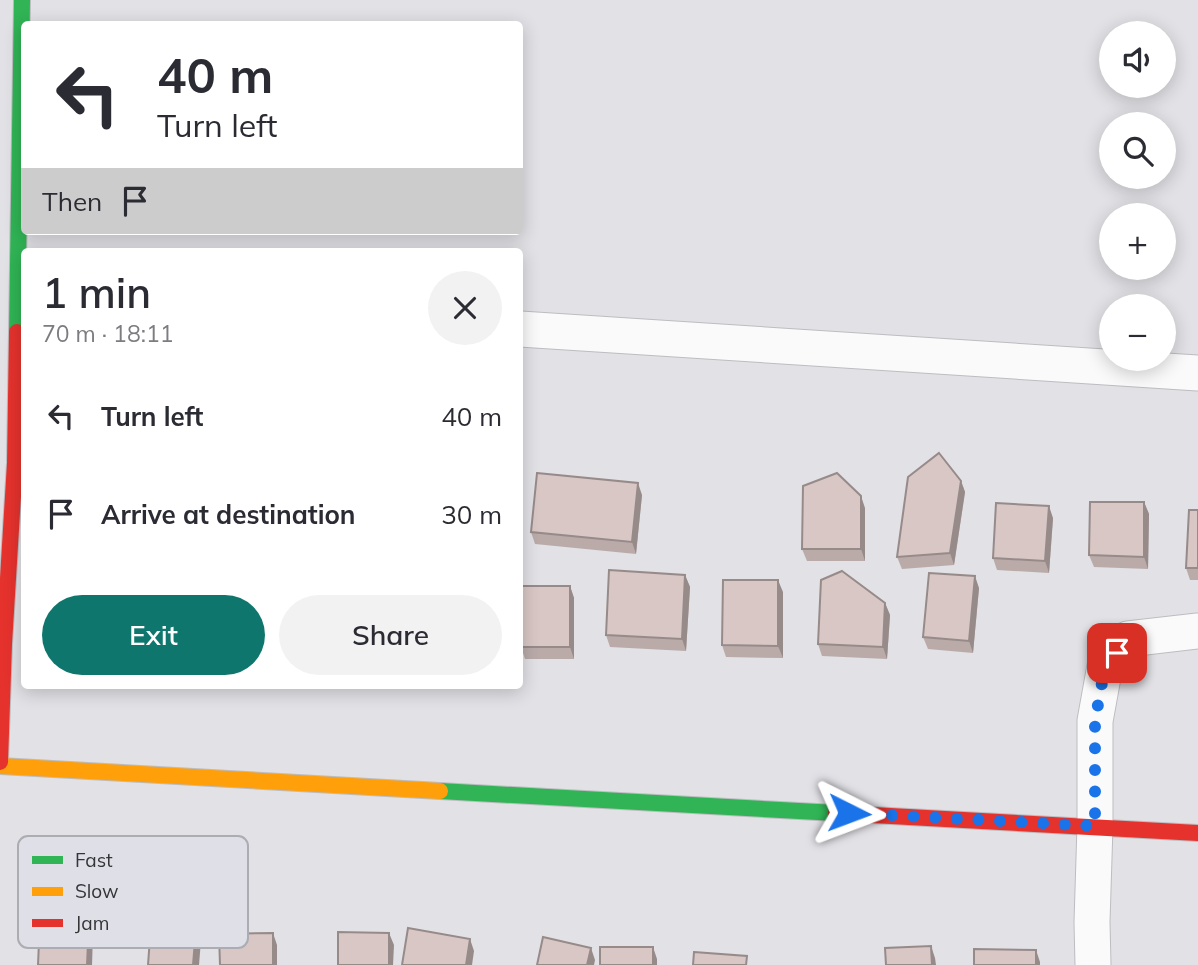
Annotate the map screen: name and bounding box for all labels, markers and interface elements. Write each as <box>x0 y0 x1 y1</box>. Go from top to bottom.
map controls <box>1099 21 1176 371</box>
button: sound <box>1099 21 1176 98</box>
text: 40 m <box>157 44 273 105</box>
icon: left <box>42 49 133 140</box>
text: Turn left <box>157 105 277 145</box>
button: search <box>1099 112 1176 189</box>
icon: arrive <box>116 182 154 220</box>
text: Then <box>42 185 102 218</box>
button: + <box>1099 203 1176 280</box>
text: 1 min <box>42 266 151 319</box>
button: close <box>428 271 502 345</box>
button: − <box>1099 294 1176 371</box>
text: 70 m · 18:11 <box>42 319 174 348</box>
icon: left <box>42 397 80 435</box>
text: Turn left <box>101 400 203 433</box>
text: 40 m <box>441 400 502 433</box>
icon: arrive <box>42 495 80 533</box>
text: Arrive at destination <box>101 498 356 531</box>
text: 30 m <box>441 498 502 531</box>
button: Exit <box>42 595 265 675</box>
button: Share <box>279 595 502 675</box>
pin <box>1087 623 1147 683</box>
icon: arrive <box>1098 634 1136 672</box>
position arrow <box>812 776 886 850</box>
legend <box>18 836 248 948</box>
text: Fast <box>75 848 113 872</box>
text: Slow <box>75 879 119 903</box>
text: Jam <box>75 911 109 935</box>

